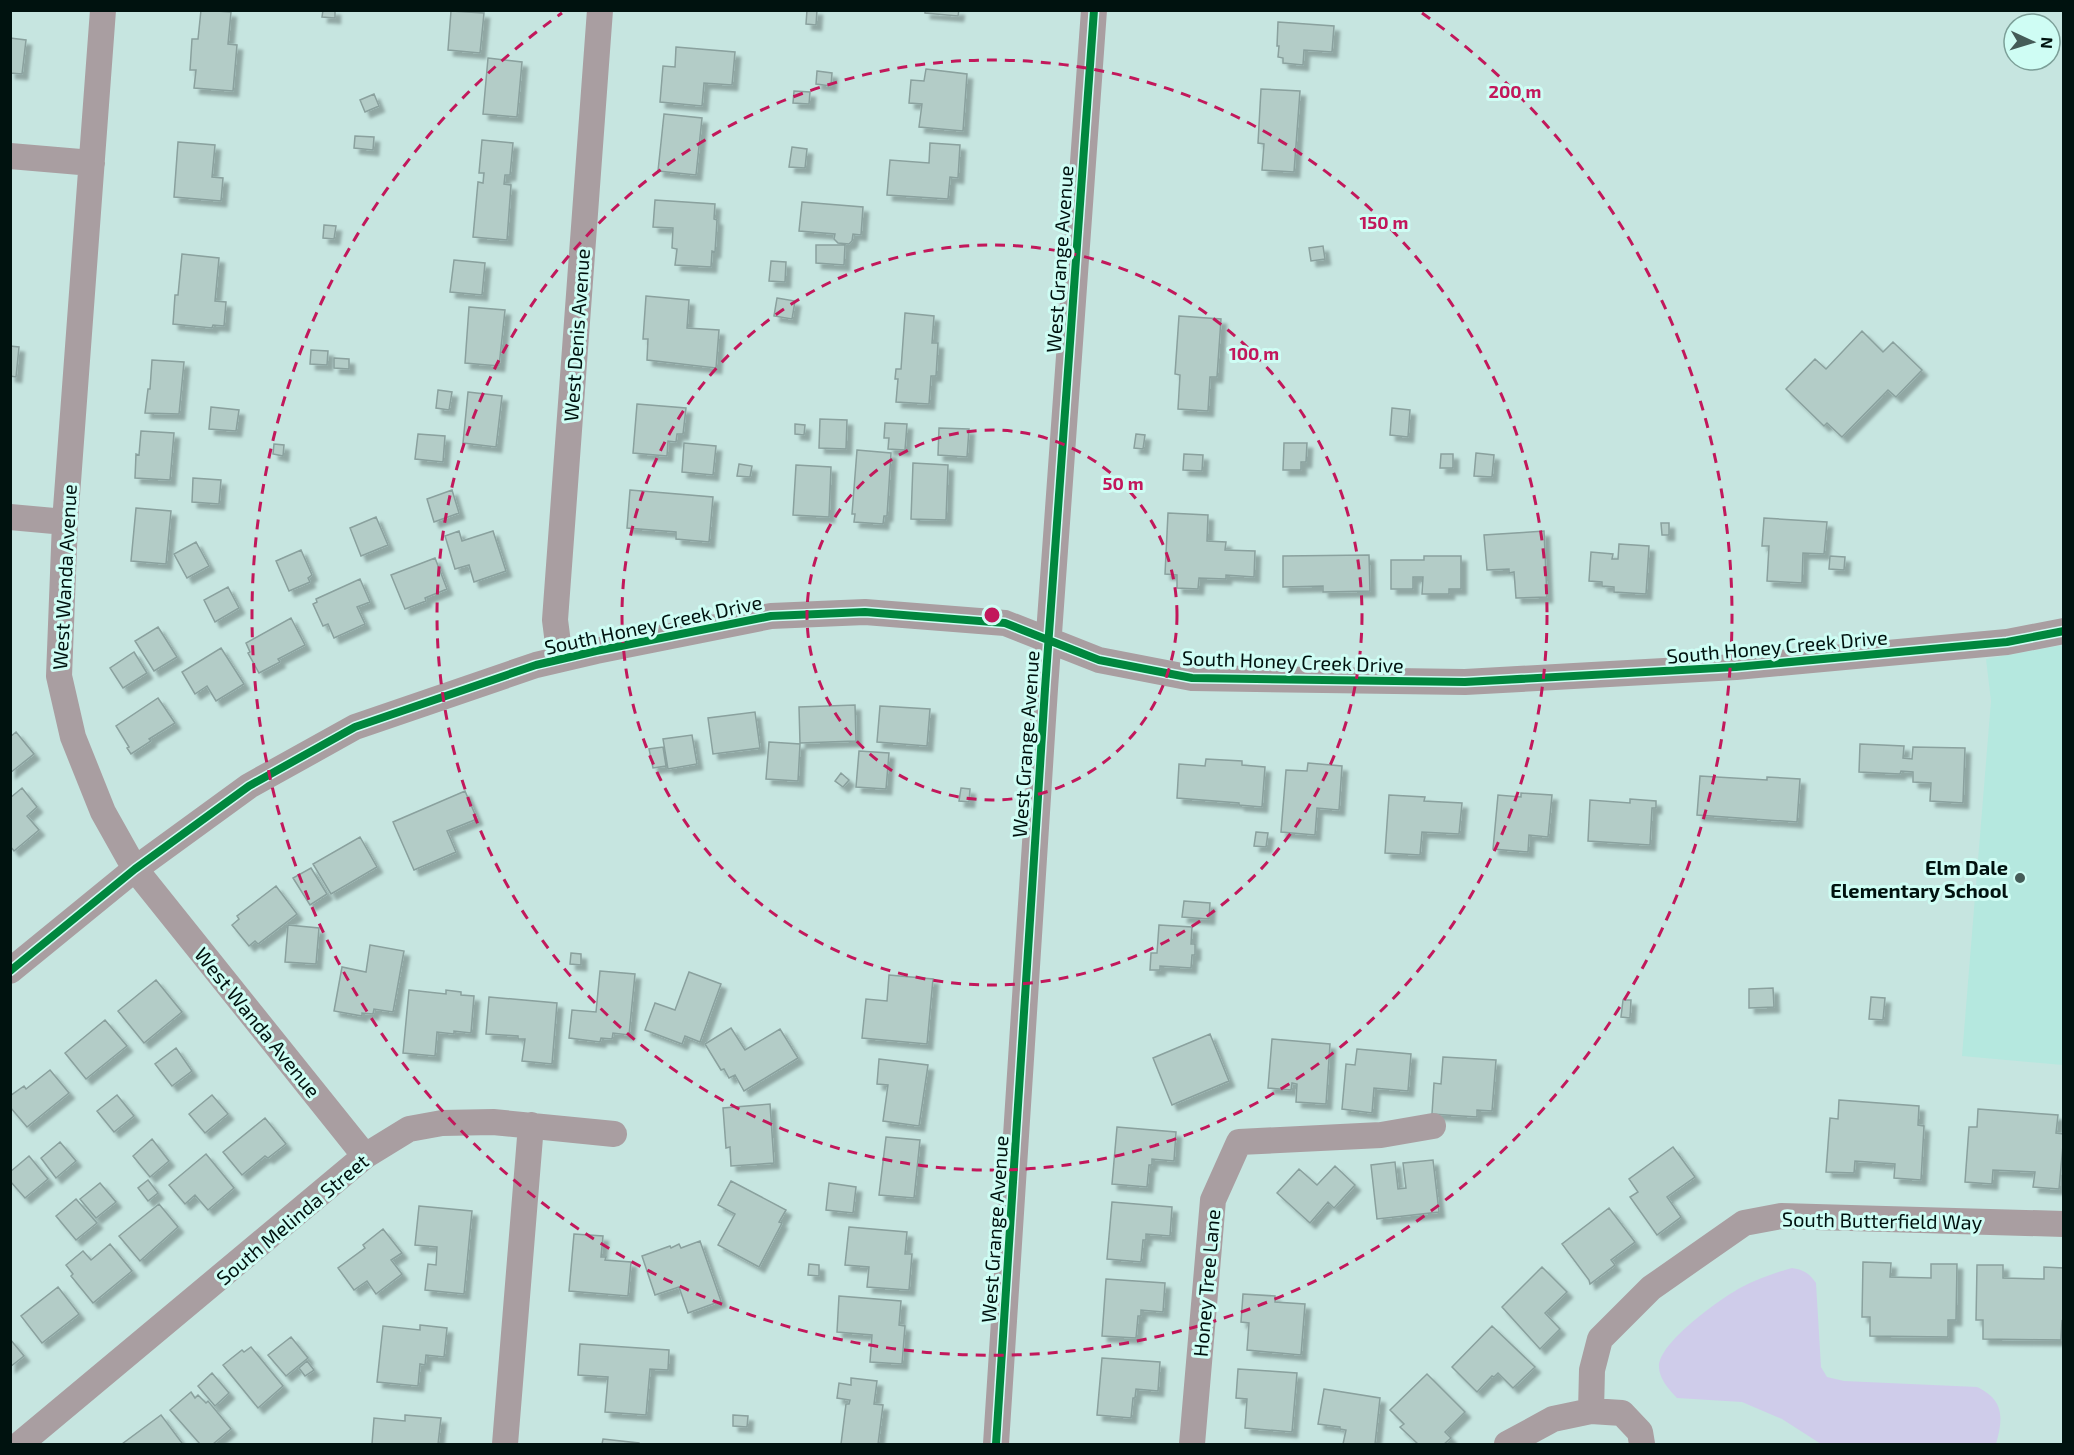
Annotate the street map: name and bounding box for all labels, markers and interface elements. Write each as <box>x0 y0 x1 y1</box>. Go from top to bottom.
north arrow <box>2002 12 2062 72</box>
text: N <box>2038 37 2057 50</box>
text: 200 m <box>1489 80 1541 102</box>
street label: West Grange Avenue <box>1040 165 1078 353</box>
text: 150 m <box>1360 211 1408 233</box>
street label: West Denis Avenue <box>558 248 594 422</box>
text: 100 m <box>1229 342 1279 364</box>
text: 50 m <box>1102 472 1144 494</box>
street label: West Wanda Avenue <box>47 483 81 671</box>
street label: South Honey Creek Drive <box>542 589 764 659</box>
centre of rings <box>982 605 1002 625</box>
street label: South Honey Creek Drive <box>1665 624 1889 668</box>
street label: South Honey Creek Drive <box>1182 645 1404 677</box>
street label: West Grange Avenue <box>1006 650 1044 838</box>
place label: Elm Dale Elementary School <box>1830 855 2008 903</box>
marker: Elm Dale Elementary School <box>2013 871 2027 885</box>
street label: West Wanda Avenue <box>190 942 326 1102</box>
street label: West Grange Avenue <box>975 1135 1013 1323</box>
street label: South Melinda Street <box>211 1148 373 1290</box>
street label: South Butterfield Way <box>1782 1206 1983 1234</box>
street label: Honey Tree Lane <box>1188 1208 1224 1358</box>

